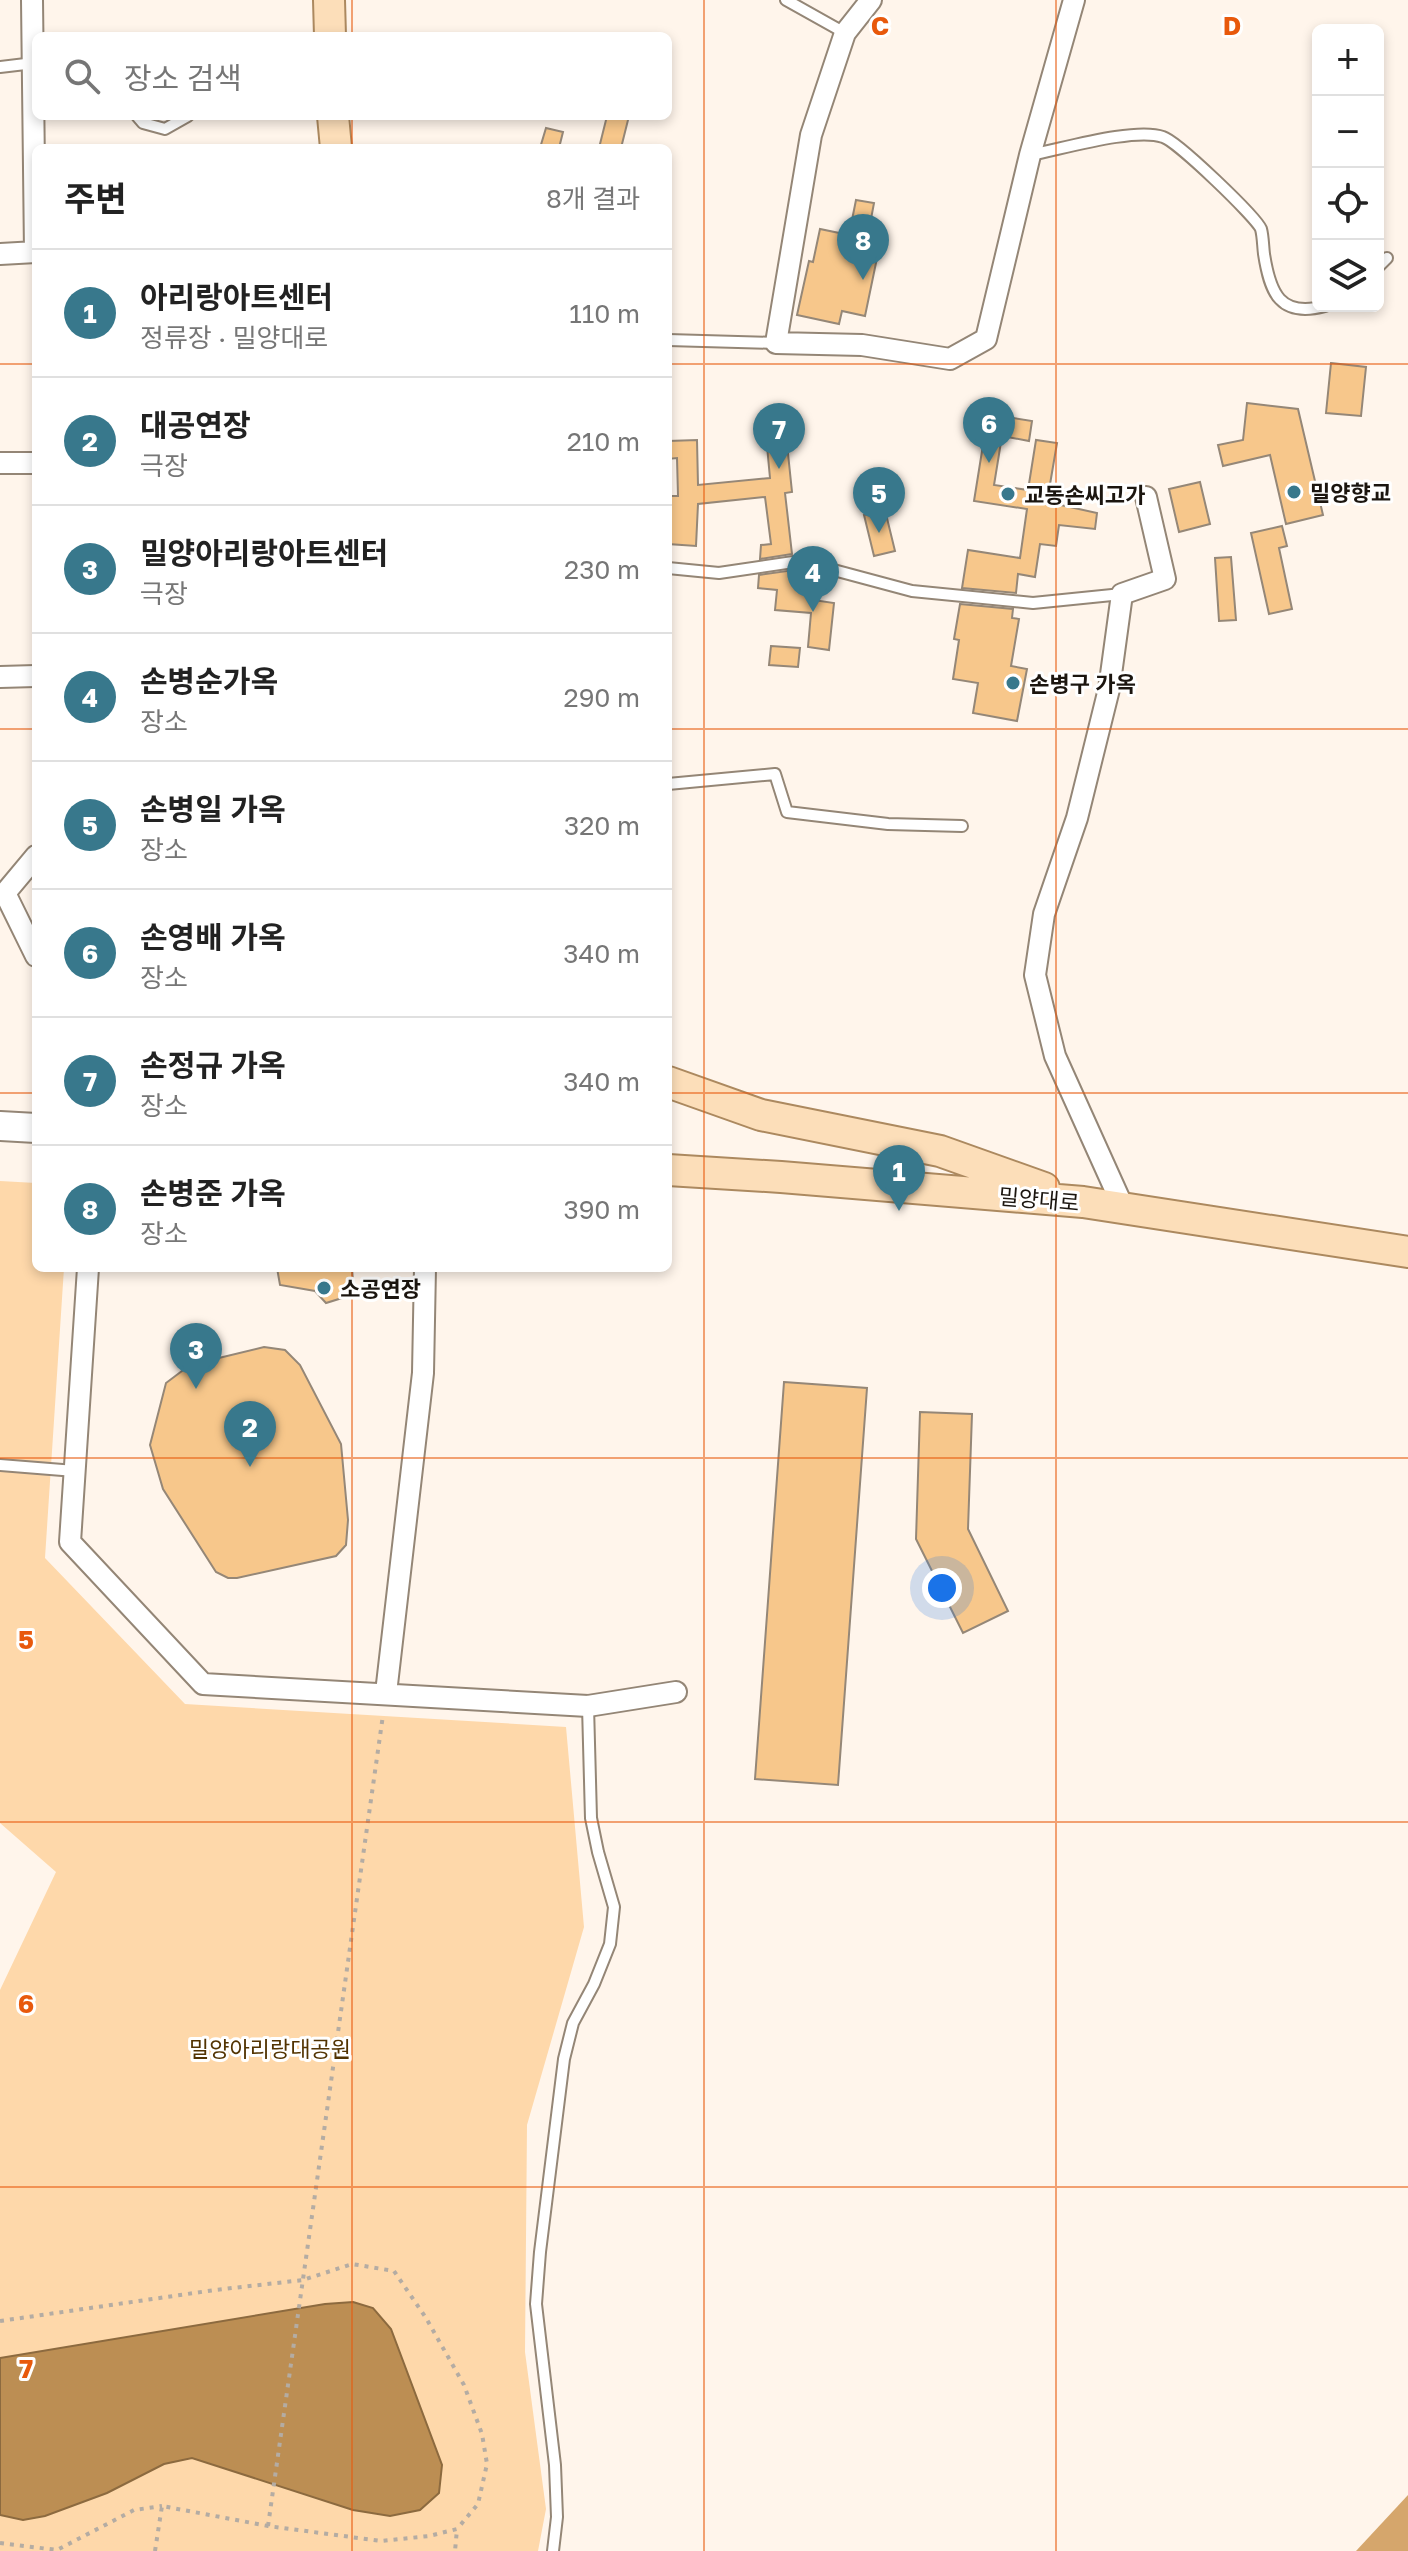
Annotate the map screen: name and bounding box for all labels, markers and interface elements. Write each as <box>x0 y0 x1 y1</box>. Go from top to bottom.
text: C <box>871 10 889 41</box>
text: D <box>1223 10 1241 41</box>
map controls <box>1312 24 1384 312</box>
button: + <box>1312 24 1384 96</box>
search box <box>32 32 672 120</box>
icon: search <box>60 54 104 98</box>
text: 장소 검색 <box>124 60 242 96</box>
button: − <box>1312 96 1384 168</box>
button: locate <box>1312 168 1384 240</box>
text: 주변 <box>64 178 127 218</box>
text: 8개 결과 <box>546 183 640 214</box>
pin: 8 <box>837 214 889 280</box>
button: layers <box>1312 240 1384 312</box>
text: 아리랑아트센터 <box>140 279 333 315</box>
text: 1 <box>83 298 97 329</box>
text: 110 m <box>569 298 640 329</box>
text: 정류장 · 밀양대로 <box>140 322 328 353</box>
pin: 6 <box>963 397 1015 463</box>
pin: 7 <box>753 403 805 469</box>
text: 대공연장 <box>140 407 250 443</box>
text: 2 <box>82 426 98 457</box>
text: 210 m <box>567 426 640 457</box>
text: 극장 <box>140 450 188 481</box>
pin: 5 <box>853 467 905 533</box>
place label: 밀양향교 <box>1310 479 1391 506</box>
place label: 교동손씨고가 <box>1024 481 1145 508</box>
marker: 밀양향교 <box>1285 483 1303 501</box>
marker: 교동손씨고가 <box>999 485 1017 503</box>
text: 밀양아리랑아트센터 <box>140 535 388 571</box>
pin: 4 <box>787 546 839 612</box>
text: 3 <box>82 554 98 585</box>
text: 230 m <box>564 554 640 585</box>
text: 극장 <box>140 578 188 609</box>
text: 손병순가옥 <box>140 663 278 699</box>
place label: 손병구 가옥 <box>1029 670 1136 697</box>
marker: 손병구 가옥 <box>1004 674 1022 692</box>
text: 4 <box>82 682 98 713</box>
text: 290 m <box>564 682 640 713</box>
text: 장소 <box>140 706 188 737</box>
text: 손병일 가옥 <box>140 791 286 827</box>
text: 5 <box>82 810 98 841</box>
text: 320 m <box>564 810 640 841</box>
text: 장소 <box>140 834 188 865</box>
text: 손영배 가옥 <box>140 919 286 955</box>
text: 6 <box>82 938 98 969</box>
text: 340 m <box>563 938 640 969</box>
text: 장소 <box>140 962 188 993</box>
text: 손정규 가옥 <box>140 1047 286 1083</box>
text: 7 <box>83 1066 97 1097</box>
text: 340 m <box>563 1066 640 1097</box>
text: 장소 <box>140 1090 188 1121</box>
pin: 1 <box>873 1145 925 1211</box>
text: 손병준 가옥 <box>140 1175 286 1211</box>
street label: 밀양대로 <box>997 1182 1081 1216</box>
text: 8 <box>82 1194 98 1225</box>
text: 390 m <box>563 1194 640 1225</box>
text: 장소 <box>140 1218 188 1249</box>
place label: 소공연장 <box>340 1275 421 1302</box>
marker: 소공연장 <box>315 1279 333 1297</box>
pin: 3 <box>170 1323 222 1389</box>
pin: 2 <box>224 1401 276 1467</box>
your location <box>922 1568 962 1608</box>
text: 5 <box>18 1624 34 1655</box>
text: 6 <box>18 1988 34 2019</box>
park label: 밀양아리랑대공원 <box>189 2035 351 2062</box>
text: 7 <box>19 2353 33 2384</box>

